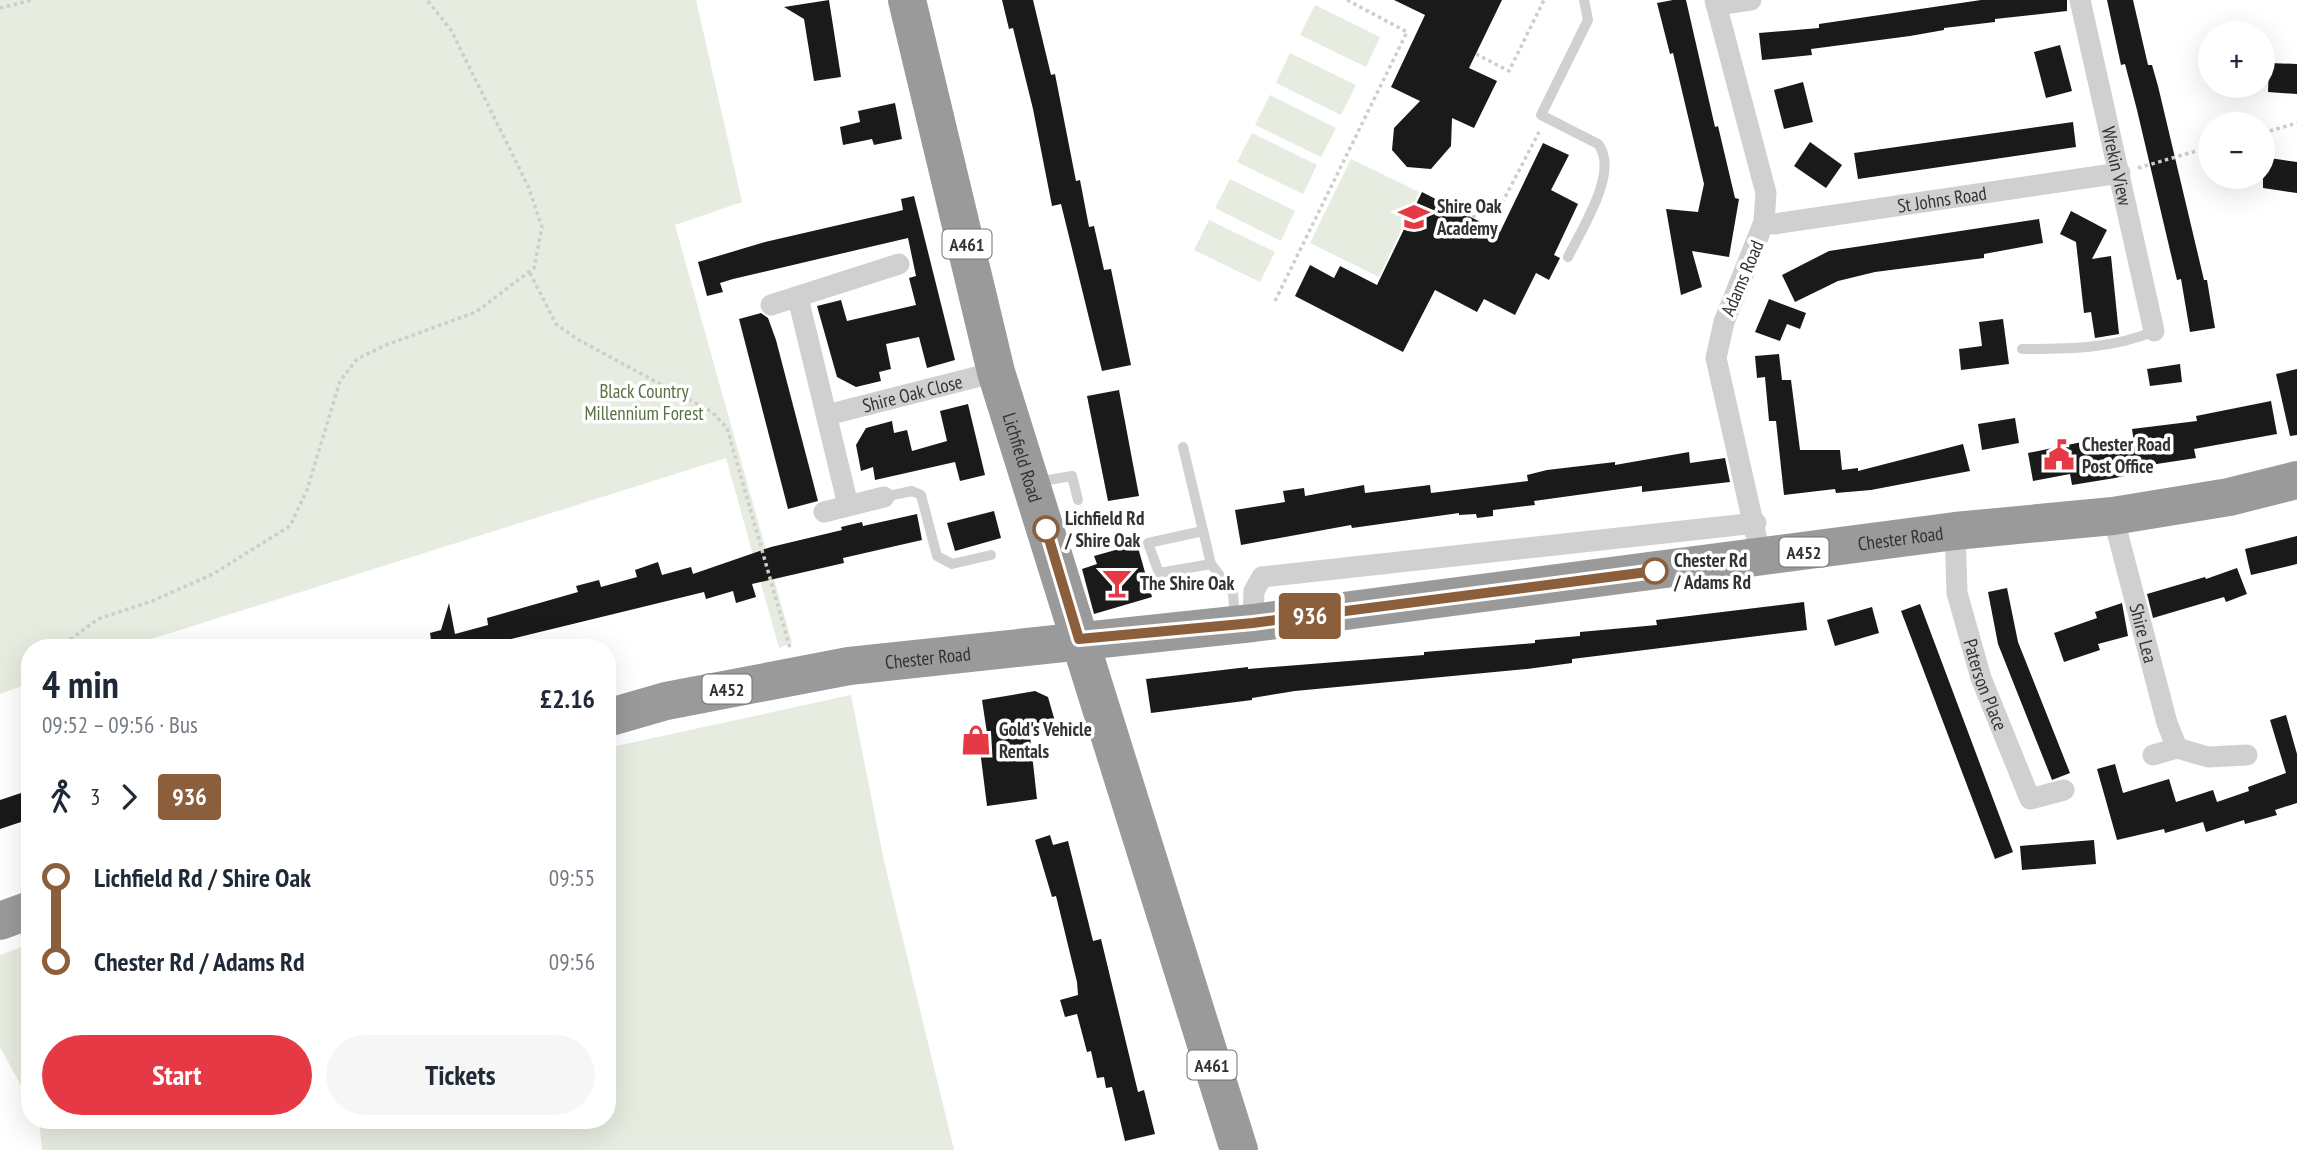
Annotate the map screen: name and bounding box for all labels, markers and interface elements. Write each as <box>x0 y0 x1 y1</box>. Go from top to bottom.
map controls <box>2198 21 2275 189</box>
button: + <box>2198 21 2275 98</box>
button: − <box>2198 112 2275 189</box>
street label: Wrekin View <box>2097 124 2138 209</box>
street label: St Johns Road <box>1896 181 1988 218</box>
place label: Shire Oak Academy <box>1436 194 1502 240</box>
school or university icon: Shire Oak Academy <box>1397 200 1431 234</box>
road number: A461 <box>942 230 992 258</box>
street label: Adams Road <box>1715 236 1769 320</box>
street label: Shire Oak Close <box>860 369 965 418</box>
park label: Black Country Millennium Forest <box>584 379 704 425</box>
street label: Lichfield Road <box>997 410 1048 505</box>
place label: Chester Road Post Office <box>2082 432 2171 478</box>
public building icon: Chester Road Post Office <box>2042 438 2076 472</box>
place label: Lichfield Rd / Shire Oak <box>1064 506 1144 552</box>
marker: Lichfield Rd / Shire Oak <box>1033 516 1059 542</box>
street label: Chester Road <box>1856 521 1945 556</box>
road number: A452 <box>1780 538 1828 566</box>
place label: Chester Rd / Adams Rd <box>1673 548 1751 594</box>
marker: Chester Rd / Adams Rd <box>1642 558 1668 584</box>
bar icon: The Shire Oak <box>1100 566 1134 600</box>
place label: The Shire Oak <box>1140 571 1234 595</box>
line badge: 936 <box>1270 593 1350 639</box>
text: 936 <box>1293 600 1327 631</box>
street label: Shire Lea <box>2124 601 2163 665</box>
street label: Paterson Place <box>1959 636 2013 734</box>
street label: Chester Road <box>884 641 972 674</box>
text: 4 min <box>42 659 119 708</box>
road number: A452 <box>702 674 752 704</box>
text: £2.16 <box>540 682 595 715</box>
text: 09:52 – 09:56 · Bus <box>42 710 198 739</box>
place label: Gold's Vehicle Rentals <box>999 717 1092 763</box>
shop icon: Gold's Vehicle Rentals <box>959 723 993 757</box>
icon: walk <box>42 778 80 816</box>
icon: forward <box>110 778 148 816</box>
text: 936 <box>172 781 207 812</box>
text: 3 <box>90 782 100 811</box>
text: Lichfield Rd / Shire Oak <box>94 861 311 894</box>
text: 09:55 <box>549 863 595 892</box>
text: Chester Rd / Adams Rd <box>94 945 305 978</box>
text: 09:56 <box>549 947 595 976</box>
button: Start <box>42 1035 312 1115</box>
button: Tickets <box>326 1035 595 1115</box>
road number: A461 <box>1188 1050 1236 1080</box>

